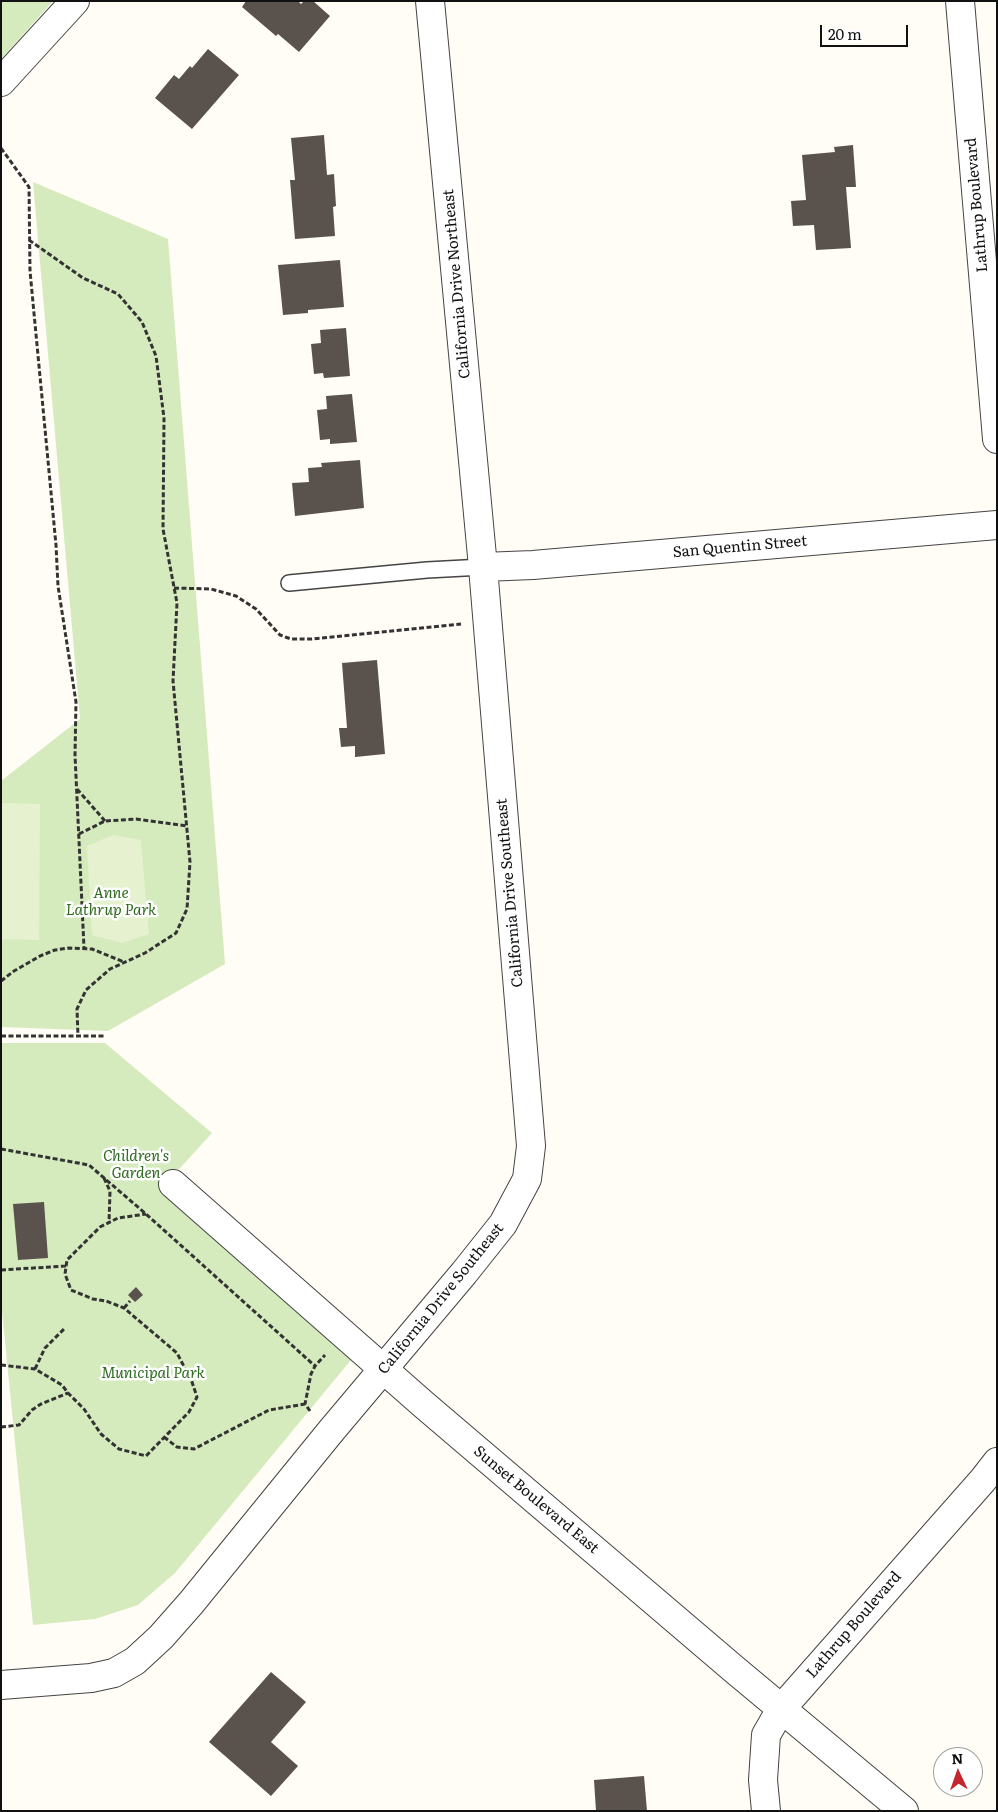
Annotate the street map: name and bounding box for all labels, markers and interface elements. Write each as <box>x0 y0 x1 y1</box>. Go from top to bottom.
scale bar <box>823 15 910 47</box>
text: 20 m <box>828 22 862 45</box>
street label: Lathrup Boulevard <box>962 137 992 273</box>
street label: California Drive Northeast <box>440 189 474 379</box>
street label: San Quentin Street <box>672 532 808 562</box>
street label: California Drive Southeast <box>493 798 527 988</box>
park label: Anne Lathrup Park <box>66 885 156 920</box>
park label: Children's Garden <box>103 1148 169 1183</box>
street label: California Drive Southeast <box>374 1220 508 1378</box>
park label: Municipal Park <box>101 1365 205 1383</box>
street label: Sunset Boulevard East <box>470 1442 602 1558</box>
street label: Lathrup Boulevard <box>803 1568 905 1682</box>
north arrow <box>933 1747 983 1797</box>
text: N <box>951 1748 964 1768</box>

